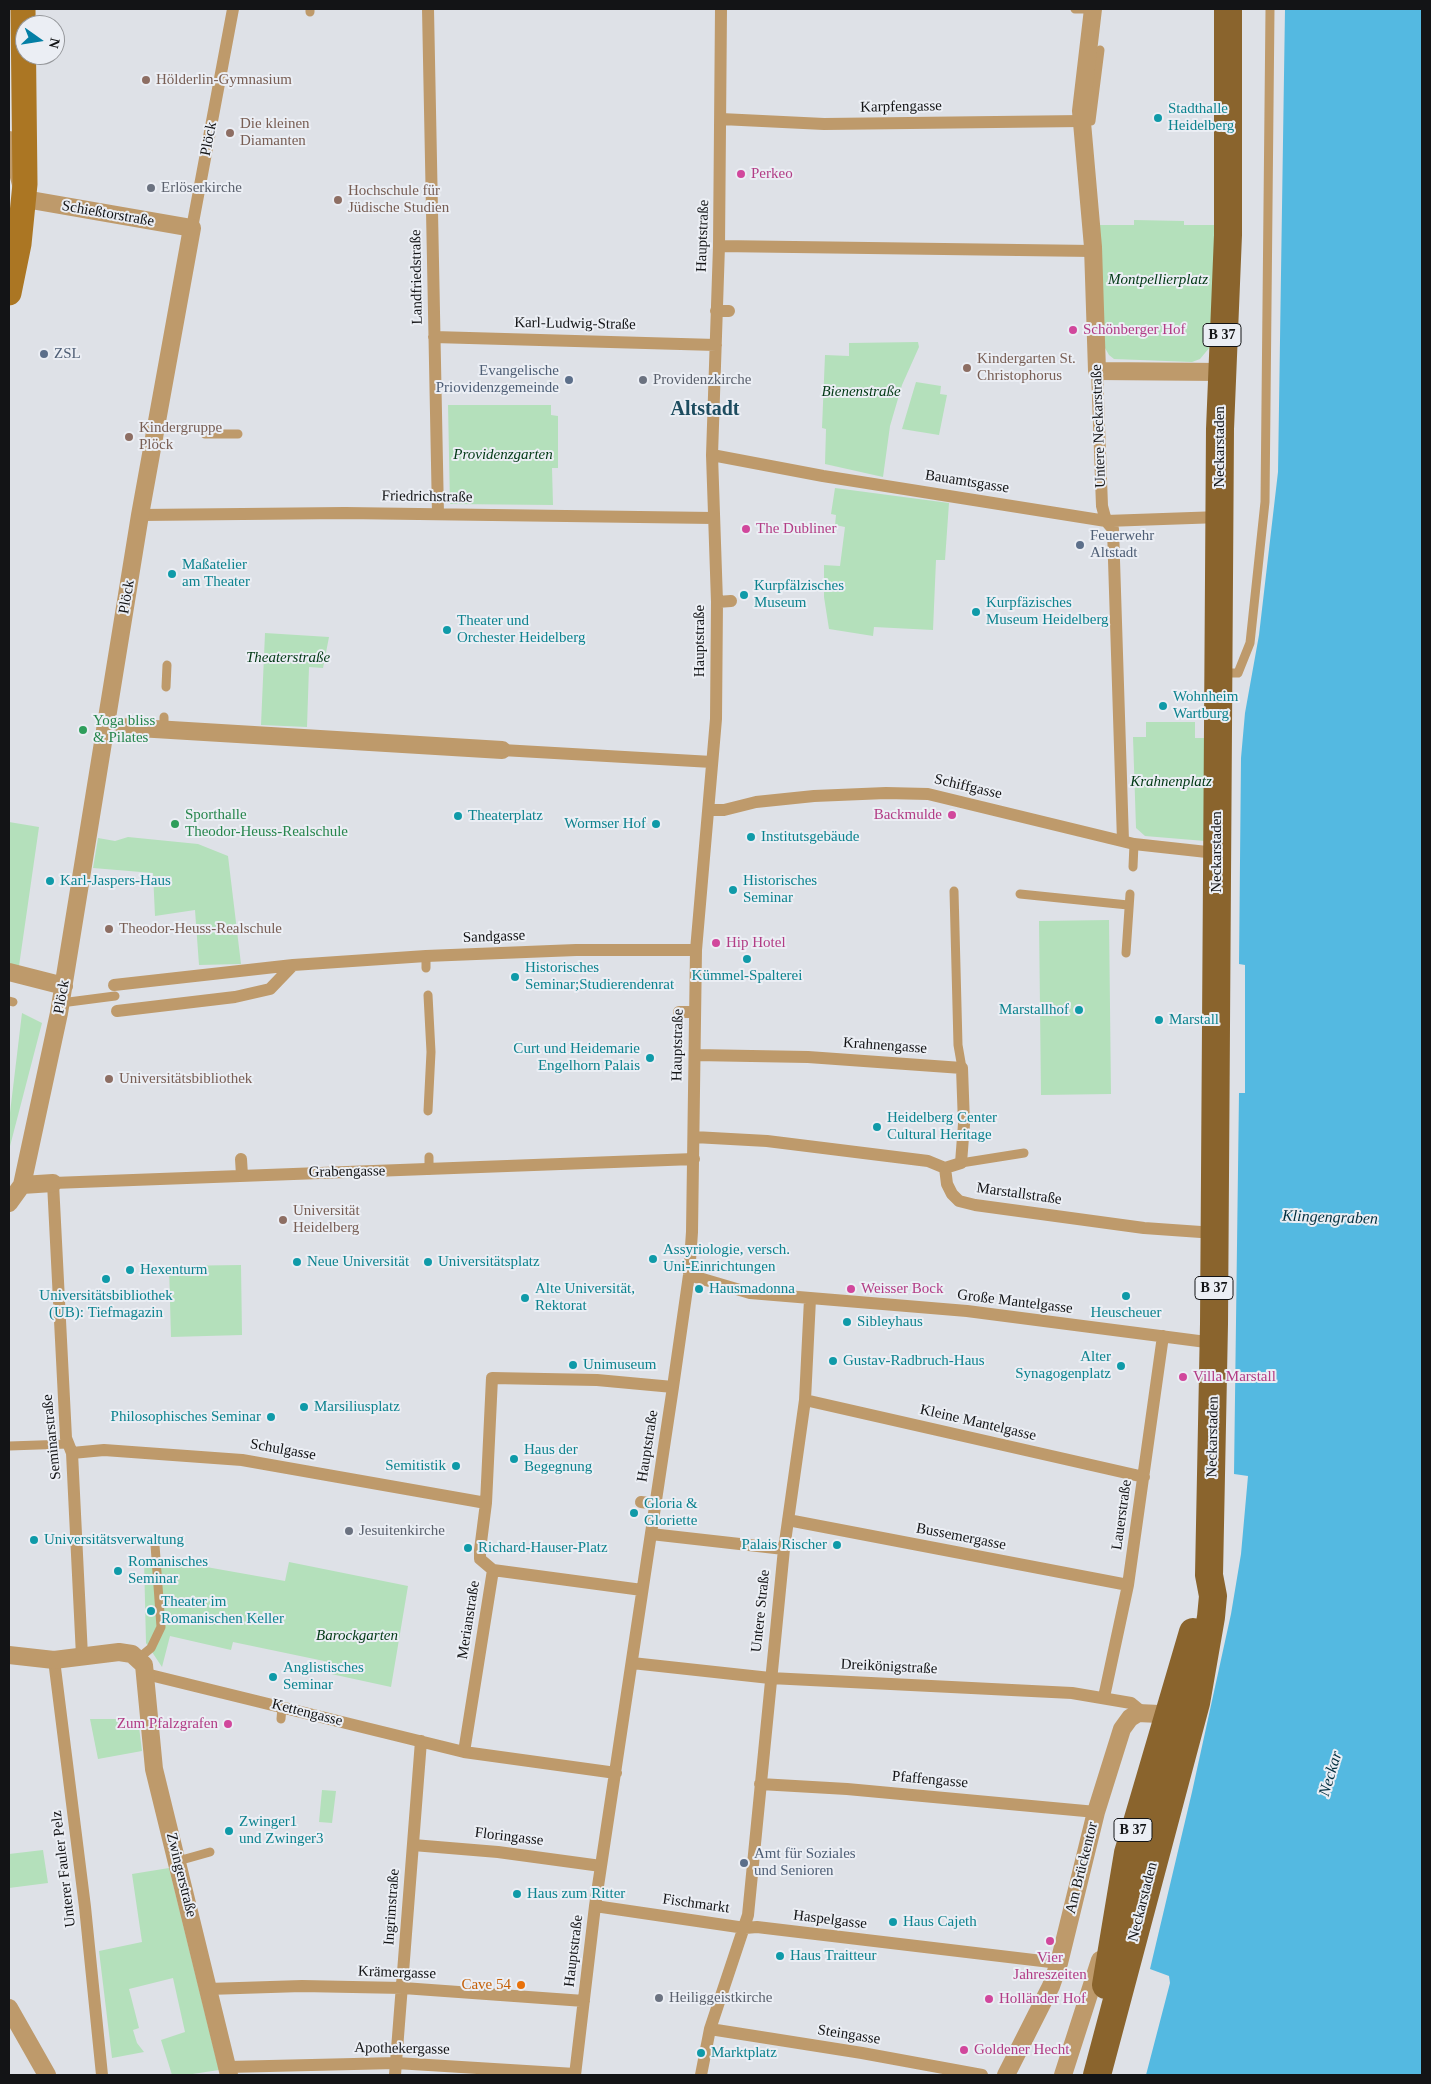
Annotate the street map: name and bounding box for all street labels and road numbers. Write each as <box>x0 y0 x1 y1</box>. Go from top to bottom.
street label: Karpfengasse <box>860 97 942 117</box>
street label: Plöck <box>197 121 221 157</box>
street label: Schießtorstraße <box>60 197 156 231</box>
street label: Hauptstraße <box>693 199 713 273</box>
street label: Landfriedstraße <box>407 229 427 325</box>
street label: Karl-Ludwig-Straße <box>514 314 636 334</box>
road number: B 37 <box>1203 324 1241 346</box>
street label: Untere Neckarstraße <box>1088 364 1110 488</box>
street label: Neckarstaden <box>1211 406 1229 488</box>
street label: Bauamtsgasse <box>924 466 1010 498</box>
street label: Friedrichstraße <box>381 487 473 507</box>
street label: Plöck <box>115 579 139 615</box>
street label: Hauptstraße <box>691 605 709 677</box>
street label: Schiffgasse <box>932 770 1004 804</box>
street label: Neckarstaden <box>1208 811 1226 893</box>
street label: Sandgasse <box>462 927 526 947</box>
street label: Plöck <box>50 979 74 1015</box>
street label: Hauptstraße <box>668 1009 688 1081</box>
street label: Krahnengasse <box>842 1034 928 1058</box>
street label: Grabengasse <box>309 1162 385 1182</box>
street label: Marstallstraße <box>975 1179 1063 1209</box>
road number: B 37 <box>1195 1276 1233 1300</box>
street label: Große Mantelgasse <box>956 1286 1074 1318</box>
street label: Seminarstraße <box>39 1393 65 1481</box>
street label: Neckarstaden <box>1203 1396 1223 1478</box>
street label: Kleine Mantelgasse <box>918 1401 1038 1445</box>
street label: Hauptstraße <box>633 1409 663 1483</box>
street label: Schulgasse <box>249 1435 317 1465</box>
street label: Lauerstraße <box>1108 1479 1136 1551</box>
street label: Bussemergasse <box>914 1519 1008 1555</box>
street label: Untere Straße <box>748 1569 774 1653</box>
street label: Merianstraße <box>454 1580 484 1660</box>
street label: Dreikönigstraße <box>840 1655 938 1679</box>
street label: Kettengasse <box>270 1696 344 1730</box>
street label: Pfaffengasse <box>891 1768 969 1792</box>
street label: Unterer Fauler Pelz <box>48 1810 80 1928</box>
road number: B 37 <box>1114 1818 1152 1842</box>
street label: Am Brückentor <box>1062 1820 1102 1916</box>
street label: Floringasse <box>474 1824 544 1850</box>
street label: Zwingerstraße <box>162 1831 200 1919</box>
street label: Neckarstaden <box>1124 1860 1162 1944</box>
street label: Ingrimstraße <box>380 1868 404 1946</box>
street label: Fischmarkt <box>661 1890 731 1918</box>
street label: Haspelgasse <box>792 1907 868 1933</box>
street label: Hauptstraße <box>561 1914 587 1988</box>
street label: Krämergasse <box>358 1963 436 1983</box>
street label: Steingasse <box>816 2021 882 2049</box>
street label: Apothekergasse <box>354 2039 450 2059</box>

